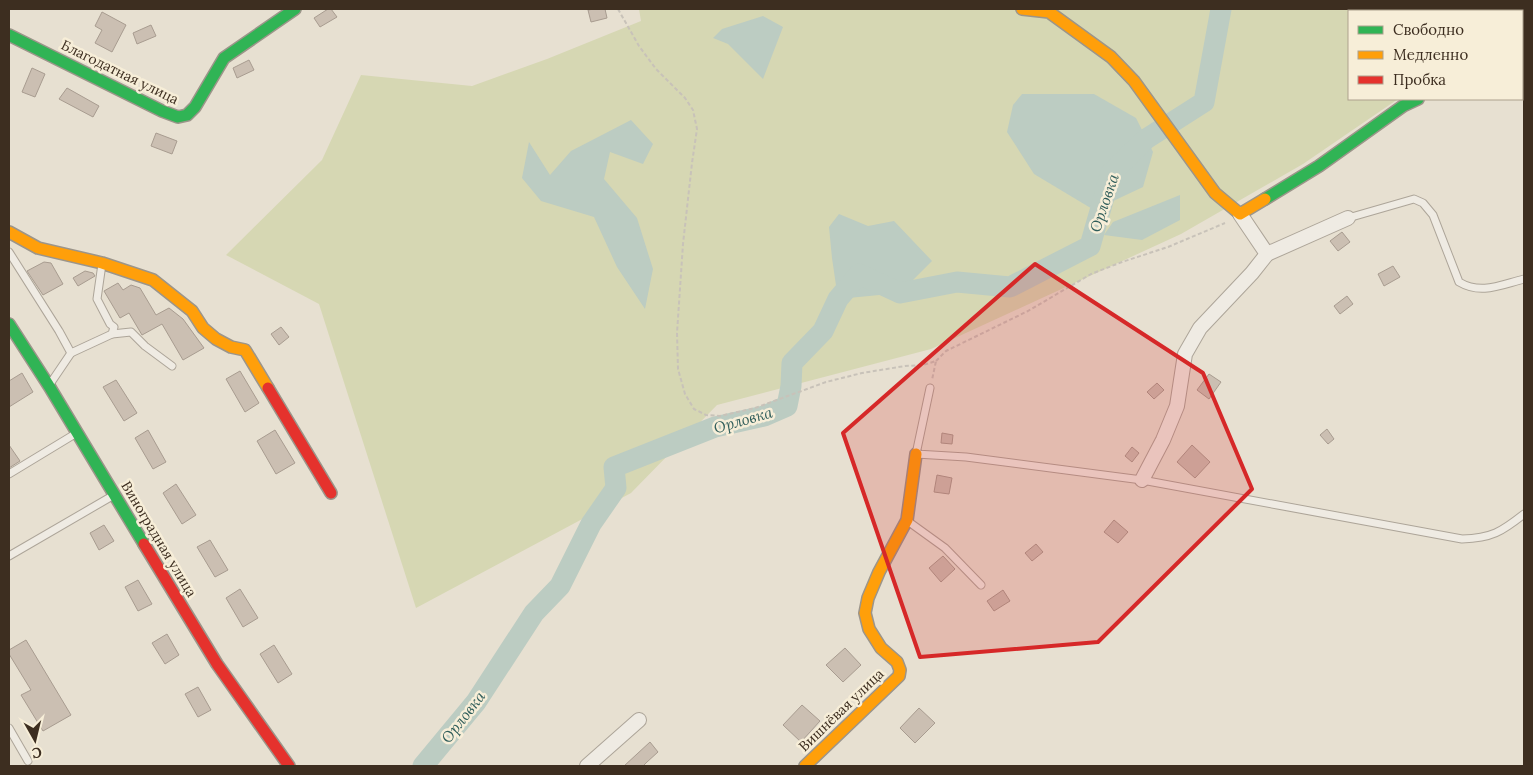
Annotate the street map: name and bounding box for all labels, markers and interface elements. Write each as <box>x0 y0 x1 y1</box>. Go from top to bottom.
legend <box>1348 10 1523 100</box>
text: Свободно <box>1393 20 1464 39</box>
street label: Благодатная улица <box>58 36 182 108</box>
text: Медленно <box>1393 45 1468 64</box>
text: Пробка <box>1393 70 1446 89</box>
water label: Орловка <box>1085 171 1123 235</box>
water label: Орловка <box>711 402 775 437</box>
street label: Виноградная улица <box>117 478 201 600</box>
street label: Вишнёвая улица <box>795 665 887 755</box>
water label: Орловка <box>437 687 490 747</box>
north arrow <box>10 715 60 765</box>
text: С <box>30 743 43 763</box>

